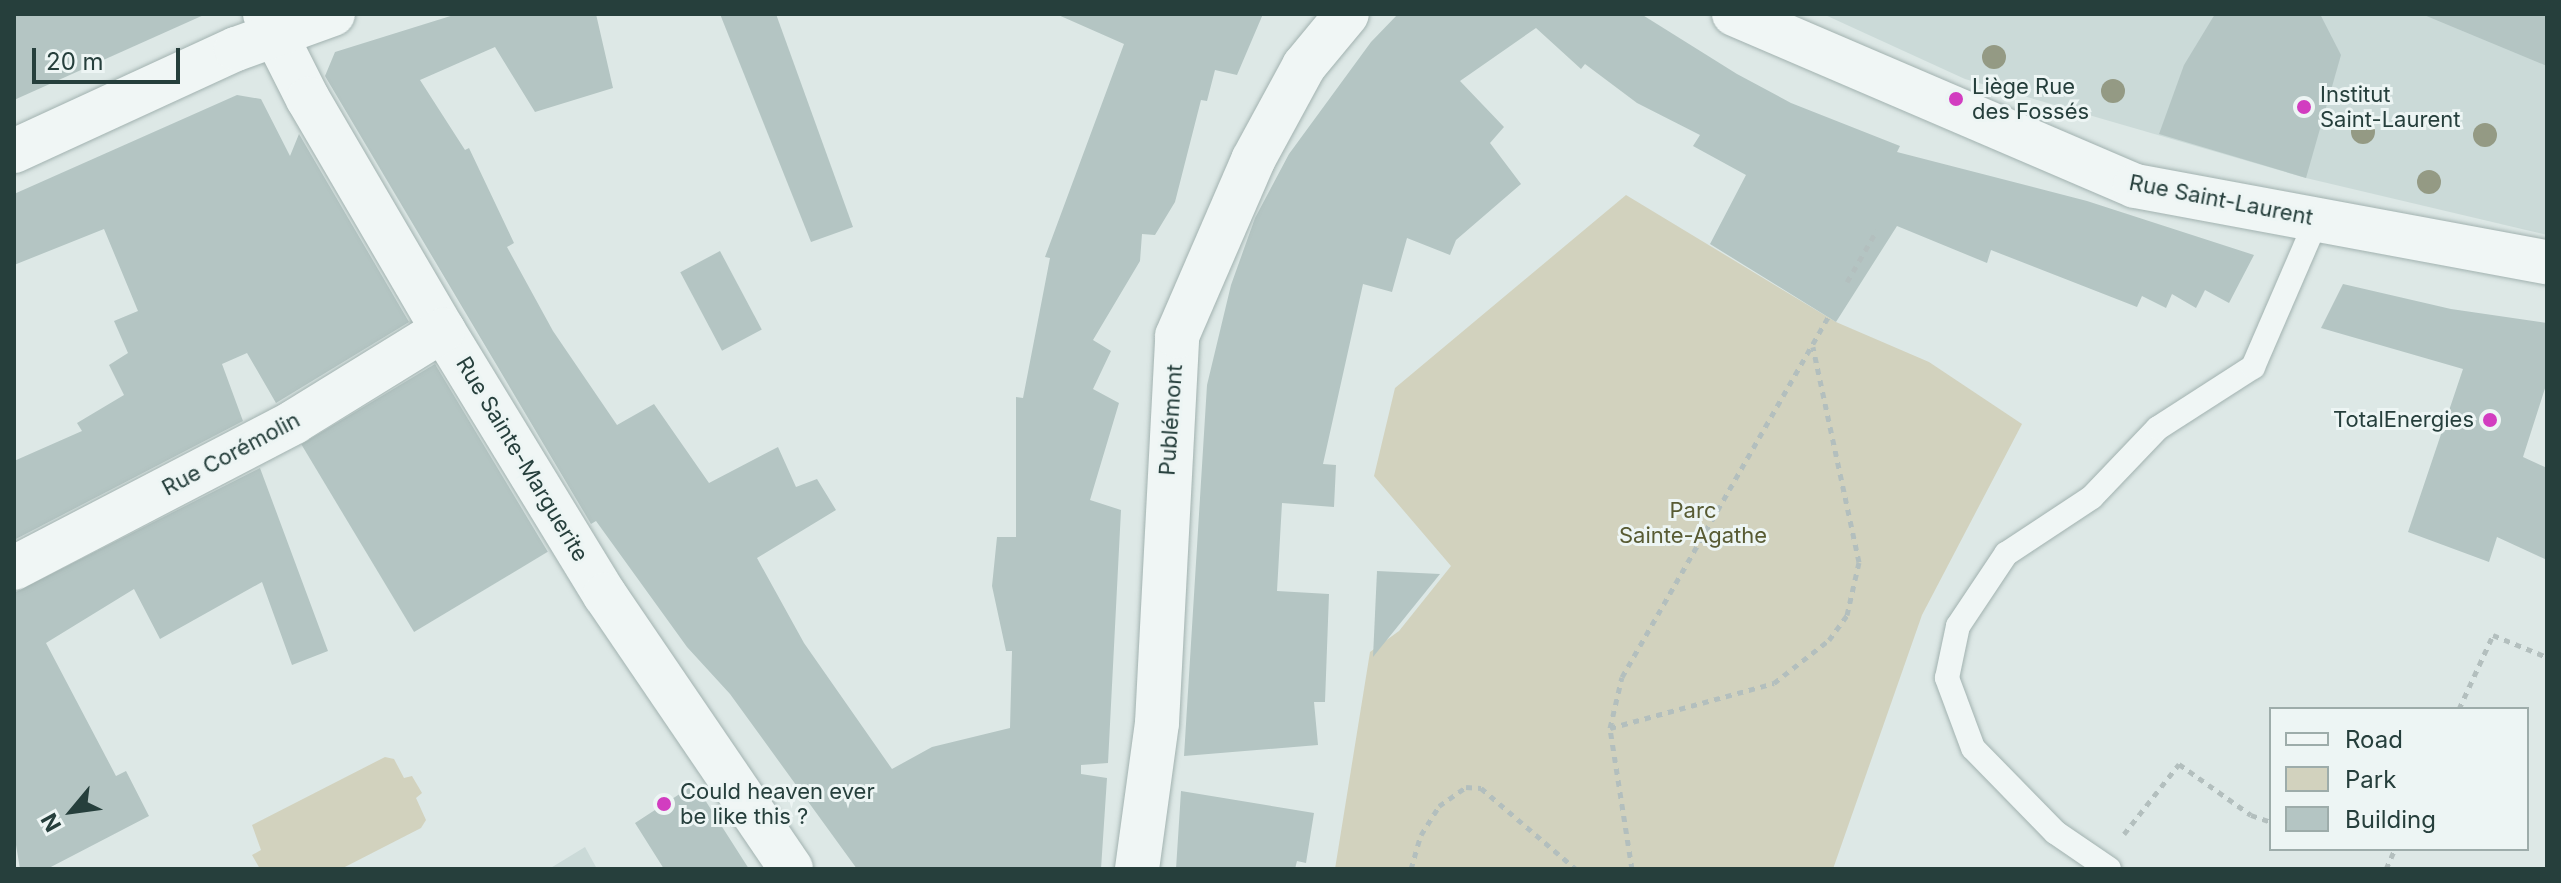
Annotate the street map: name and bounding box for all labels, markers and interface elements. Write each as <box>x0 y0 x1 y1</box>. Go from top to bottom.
scale bar <box>36 32 184 82</box>
text: 20 m <box>46 47 104 76</box>
place label: Liège Rue des Fossés <box>1972 73 2089 124</box>
place label: Institut Saint-Laurent <box>2320 81 2460 132</box>
marker: Liège Rue des Fossés <box>1947 90 1965 108</box>
marker: Institut Saint-Laurent <box>2295 98 2313 116</box>
street label: Rue Saint-Laurent <box>2127 169 2315 231</box>
street label: Rue Sainte-Marguerite <box>450 352 594 566</box>
street label: Publémont <box>1154 364 1188 476</box>
street label: Rue Corémolin <box>158 407 304 501</box>
place label: TotalEnergies <box>2333 407 2474 433</box>
marker: TotalEnergies <box>2481 411 2499 429</box>
park label: Parc Sainte-Agathe <box>1619 497 1767 548</box>
legend <box>2269 707 2529 851</box>
text: Road <box>2345 725 2403 754</box>
text: Park <box>2345 765 2396 794</box>
north arrow <box>32 771 112 851</box>
place label: Could heaven ever be like this ? <box>680 778 875 830</box>
marker: Could heaven ever be like this ? <box>655 795 673 813</box>
text: Building <box>2345 805 2436 834</box>
text: N <box>36 809 66 836</box>

